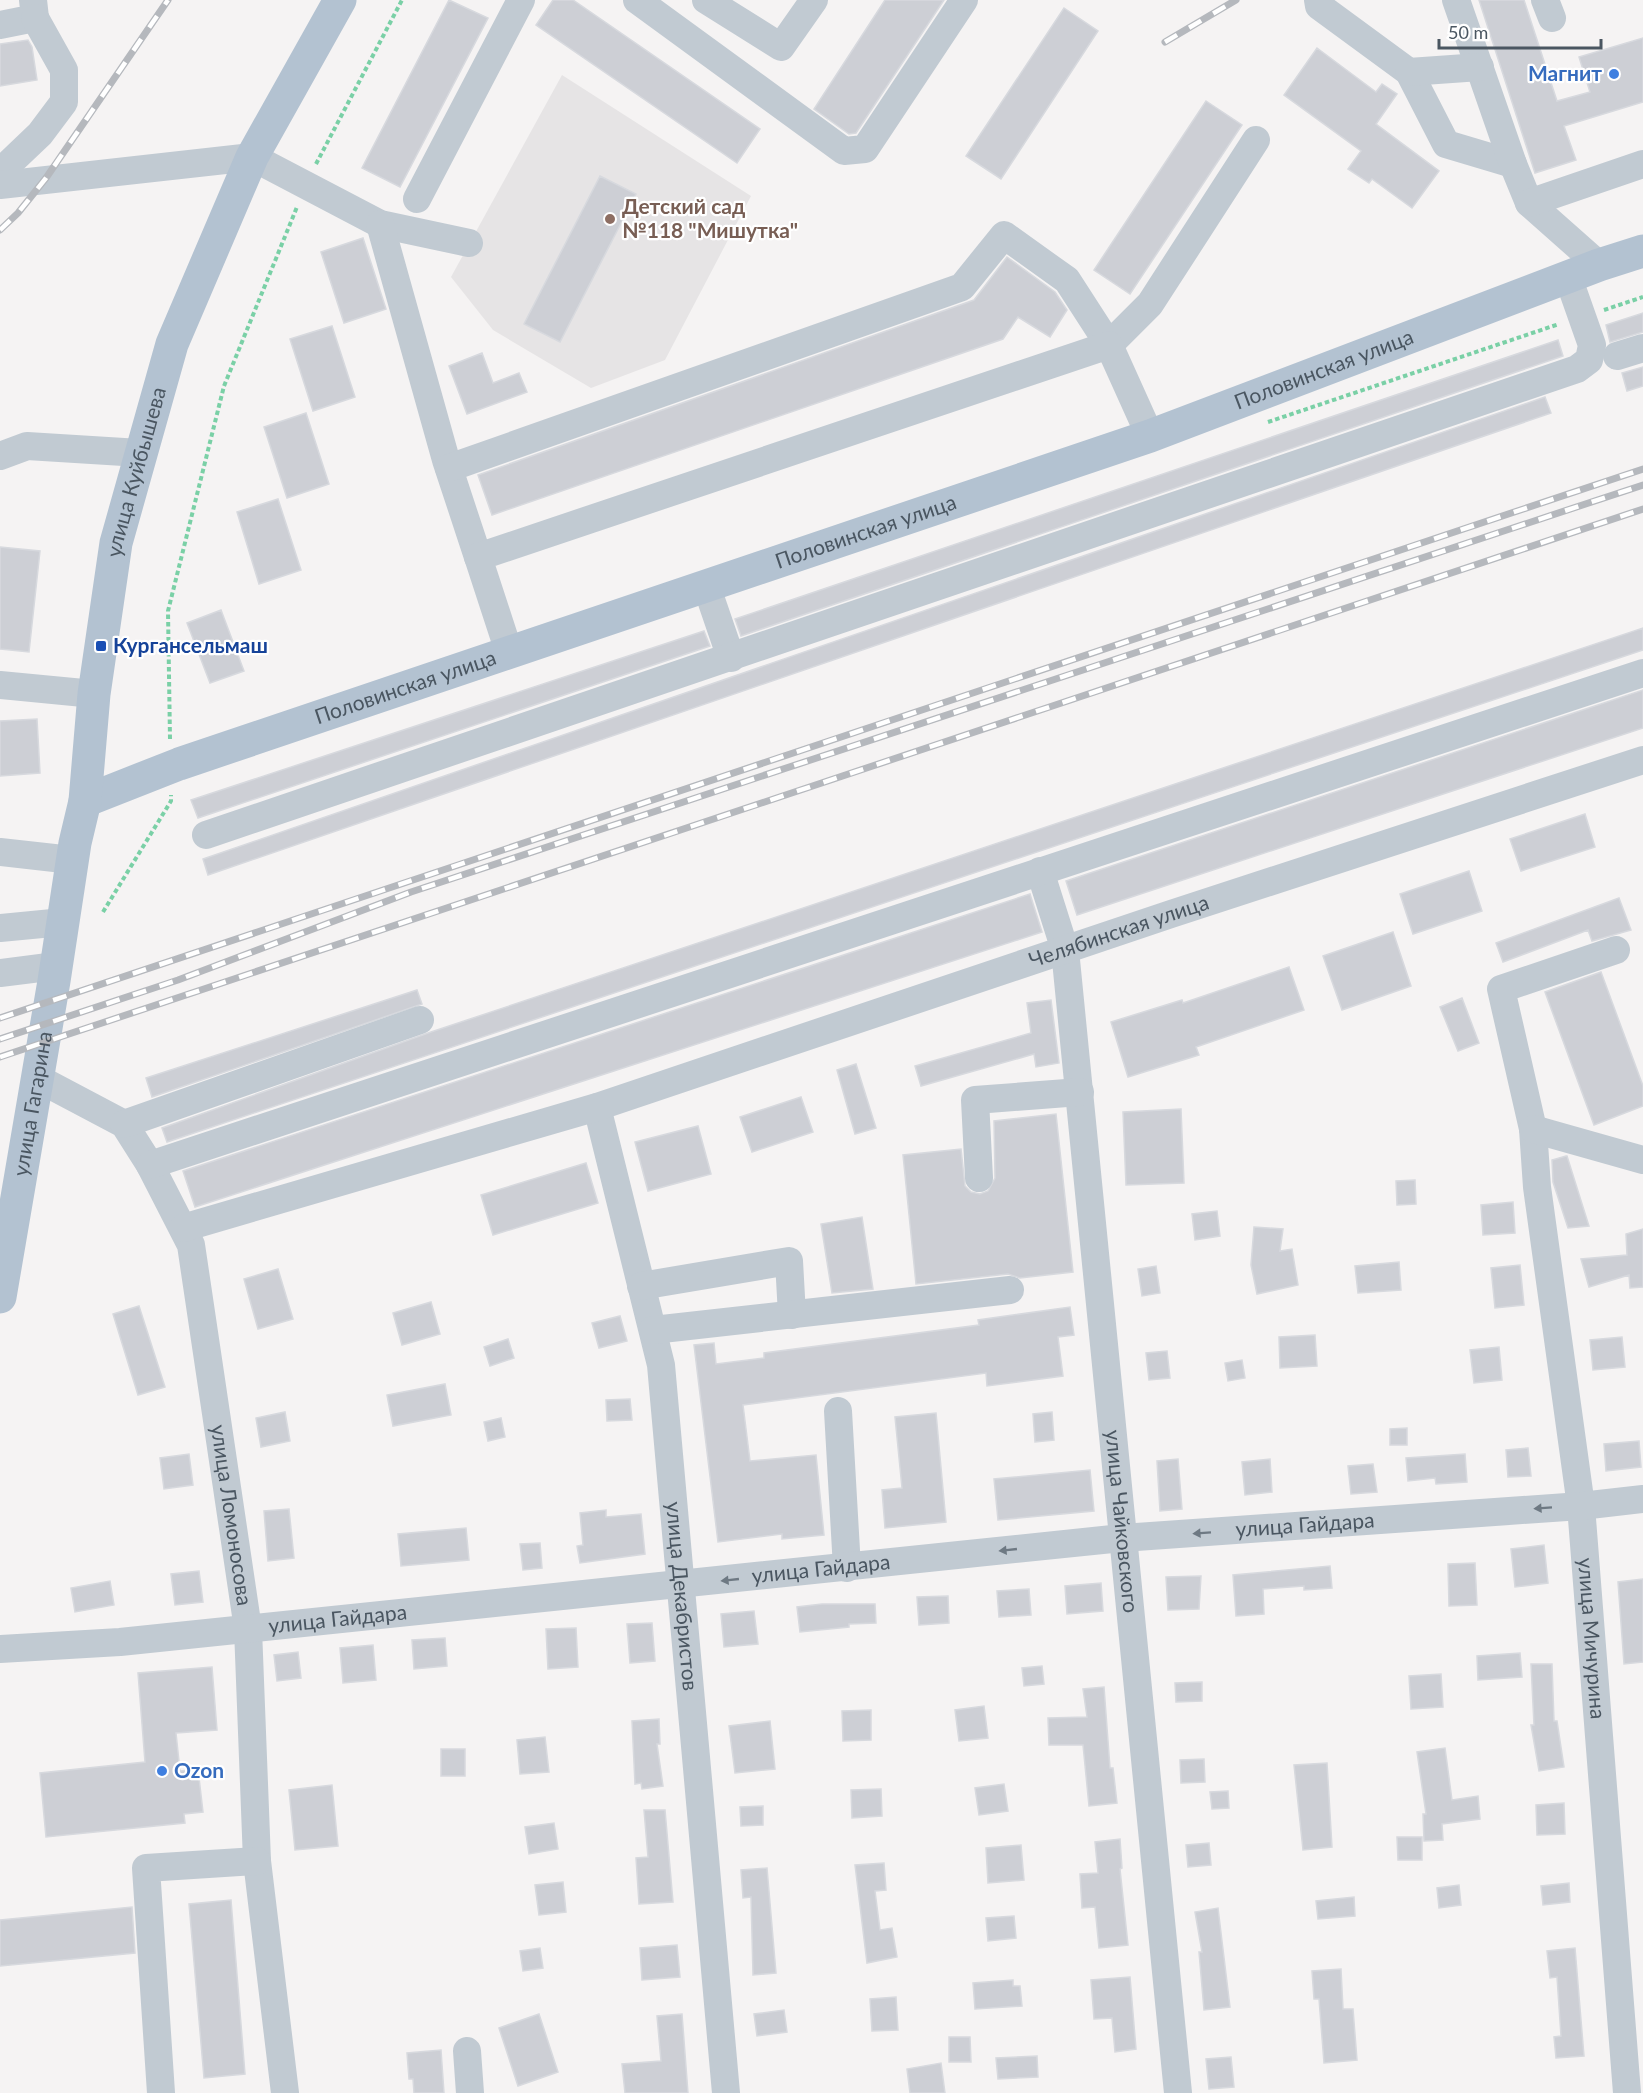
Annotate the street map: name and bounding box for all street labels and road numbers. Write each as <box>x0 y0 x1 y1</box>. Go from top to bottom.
street label: Половинская улица <box>1230 323 1416 414</box>
street label: улица Куйбышева <box>100 384 170 558</box>
street label: Половинская улица <box>771 488 959 573</box>
street label: Половинская улица <box>311 644 499 728</box>
street label: Челябинская улица <box>1025 889 1212 972</box>
street label: улица Гагарина <box>7 1029 56 1178</box>
street label: улица Ломоносова <box>207 1423 258 1607</box>
street label: улица Чайковского <box>1101 1428 1144 1614</box>
street label: улица Декабристов <box>662 1500 704 1692</box>
street label: улица Гайдара <box>1235 1506 1375 1541</box>
street label: улица Гайдара <box>750 1548 891 1587</box>
street label: улица Мичурина <box>1574 1557 1612 1720</box>
street label: улица Гайдара <box>267 1598 408 1638</box>

